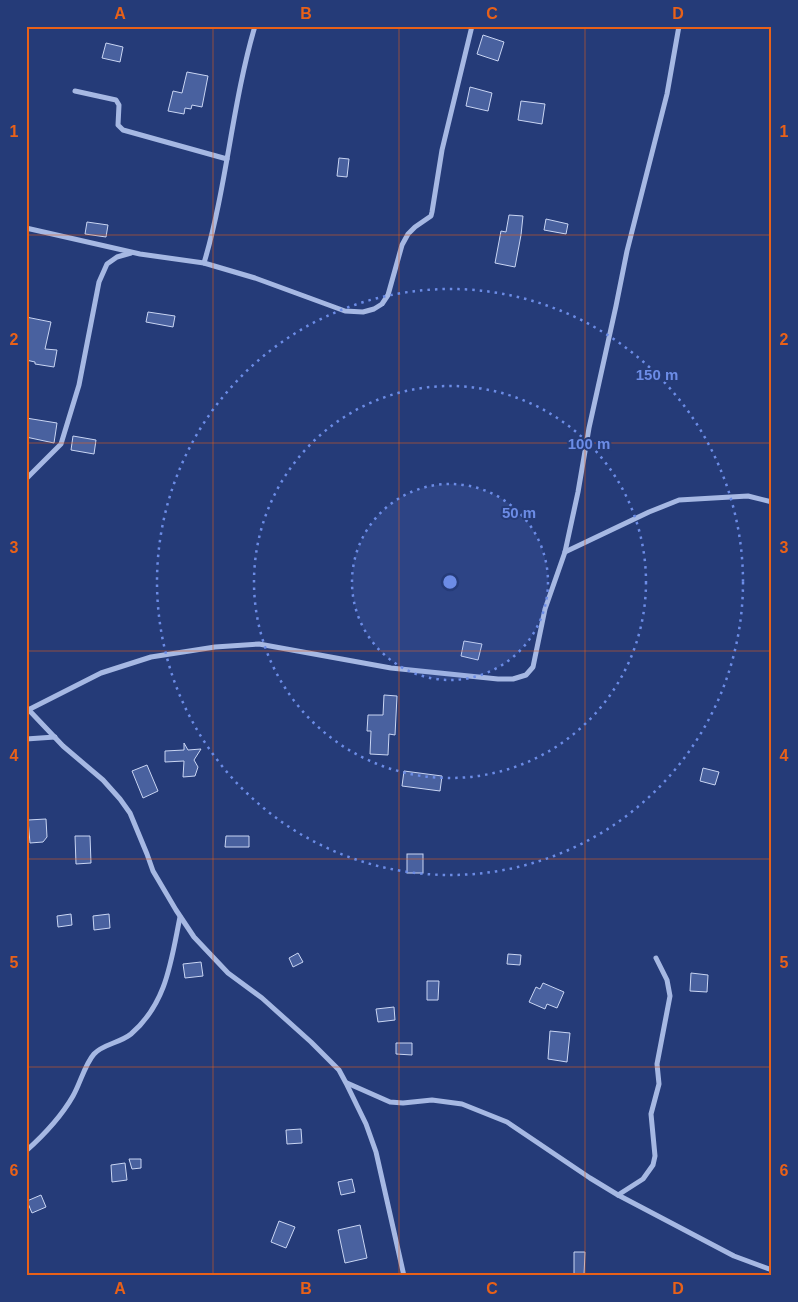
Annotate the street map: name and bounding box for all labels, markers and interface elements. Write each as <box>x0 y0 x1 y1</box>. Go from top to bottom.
text: A <box>114 5 126 22</box>
text: B <box>300 5 312 22</box>
text: C <box>486 5 498 22</box>
text: D <box>672 5 684 22</box>
text: 1 <box>10 123 19 140</box>
text: 1 <box>780 123 789 140</box>
text: 2 <box>10 331 19 348</box>
text: 2 <box>780 331 789 348</box>
text: 150 m <box>636 366 678 383</box>
text: 100 m <box>568 435 610 452</box>
text: 50 m <box>502 504 536 521</box>
text: 3 <box>10 539 19 556</box>
text: 3 <box>780 539 789 556</box>
centre of rings <box>441 573 459 591</box>
text: 4 <box>10 747 19 764</box>
text: 4 <box>780 747 789 764</box>
text: 5 <box>10 954 19 971</box>
text: 5 <box>780 954 789 971</box>
text: 6 <box>10 1162 19 1179</box>
text: 6 <box>780 1162 789 1179</box>
text: A <box>114 1280 126 1297</box>
text: B <box>300 1280 312 1297</box>
text: C <box>486 1280 498 1297</box>
text: D <box>672 1280 684 1297</box>

